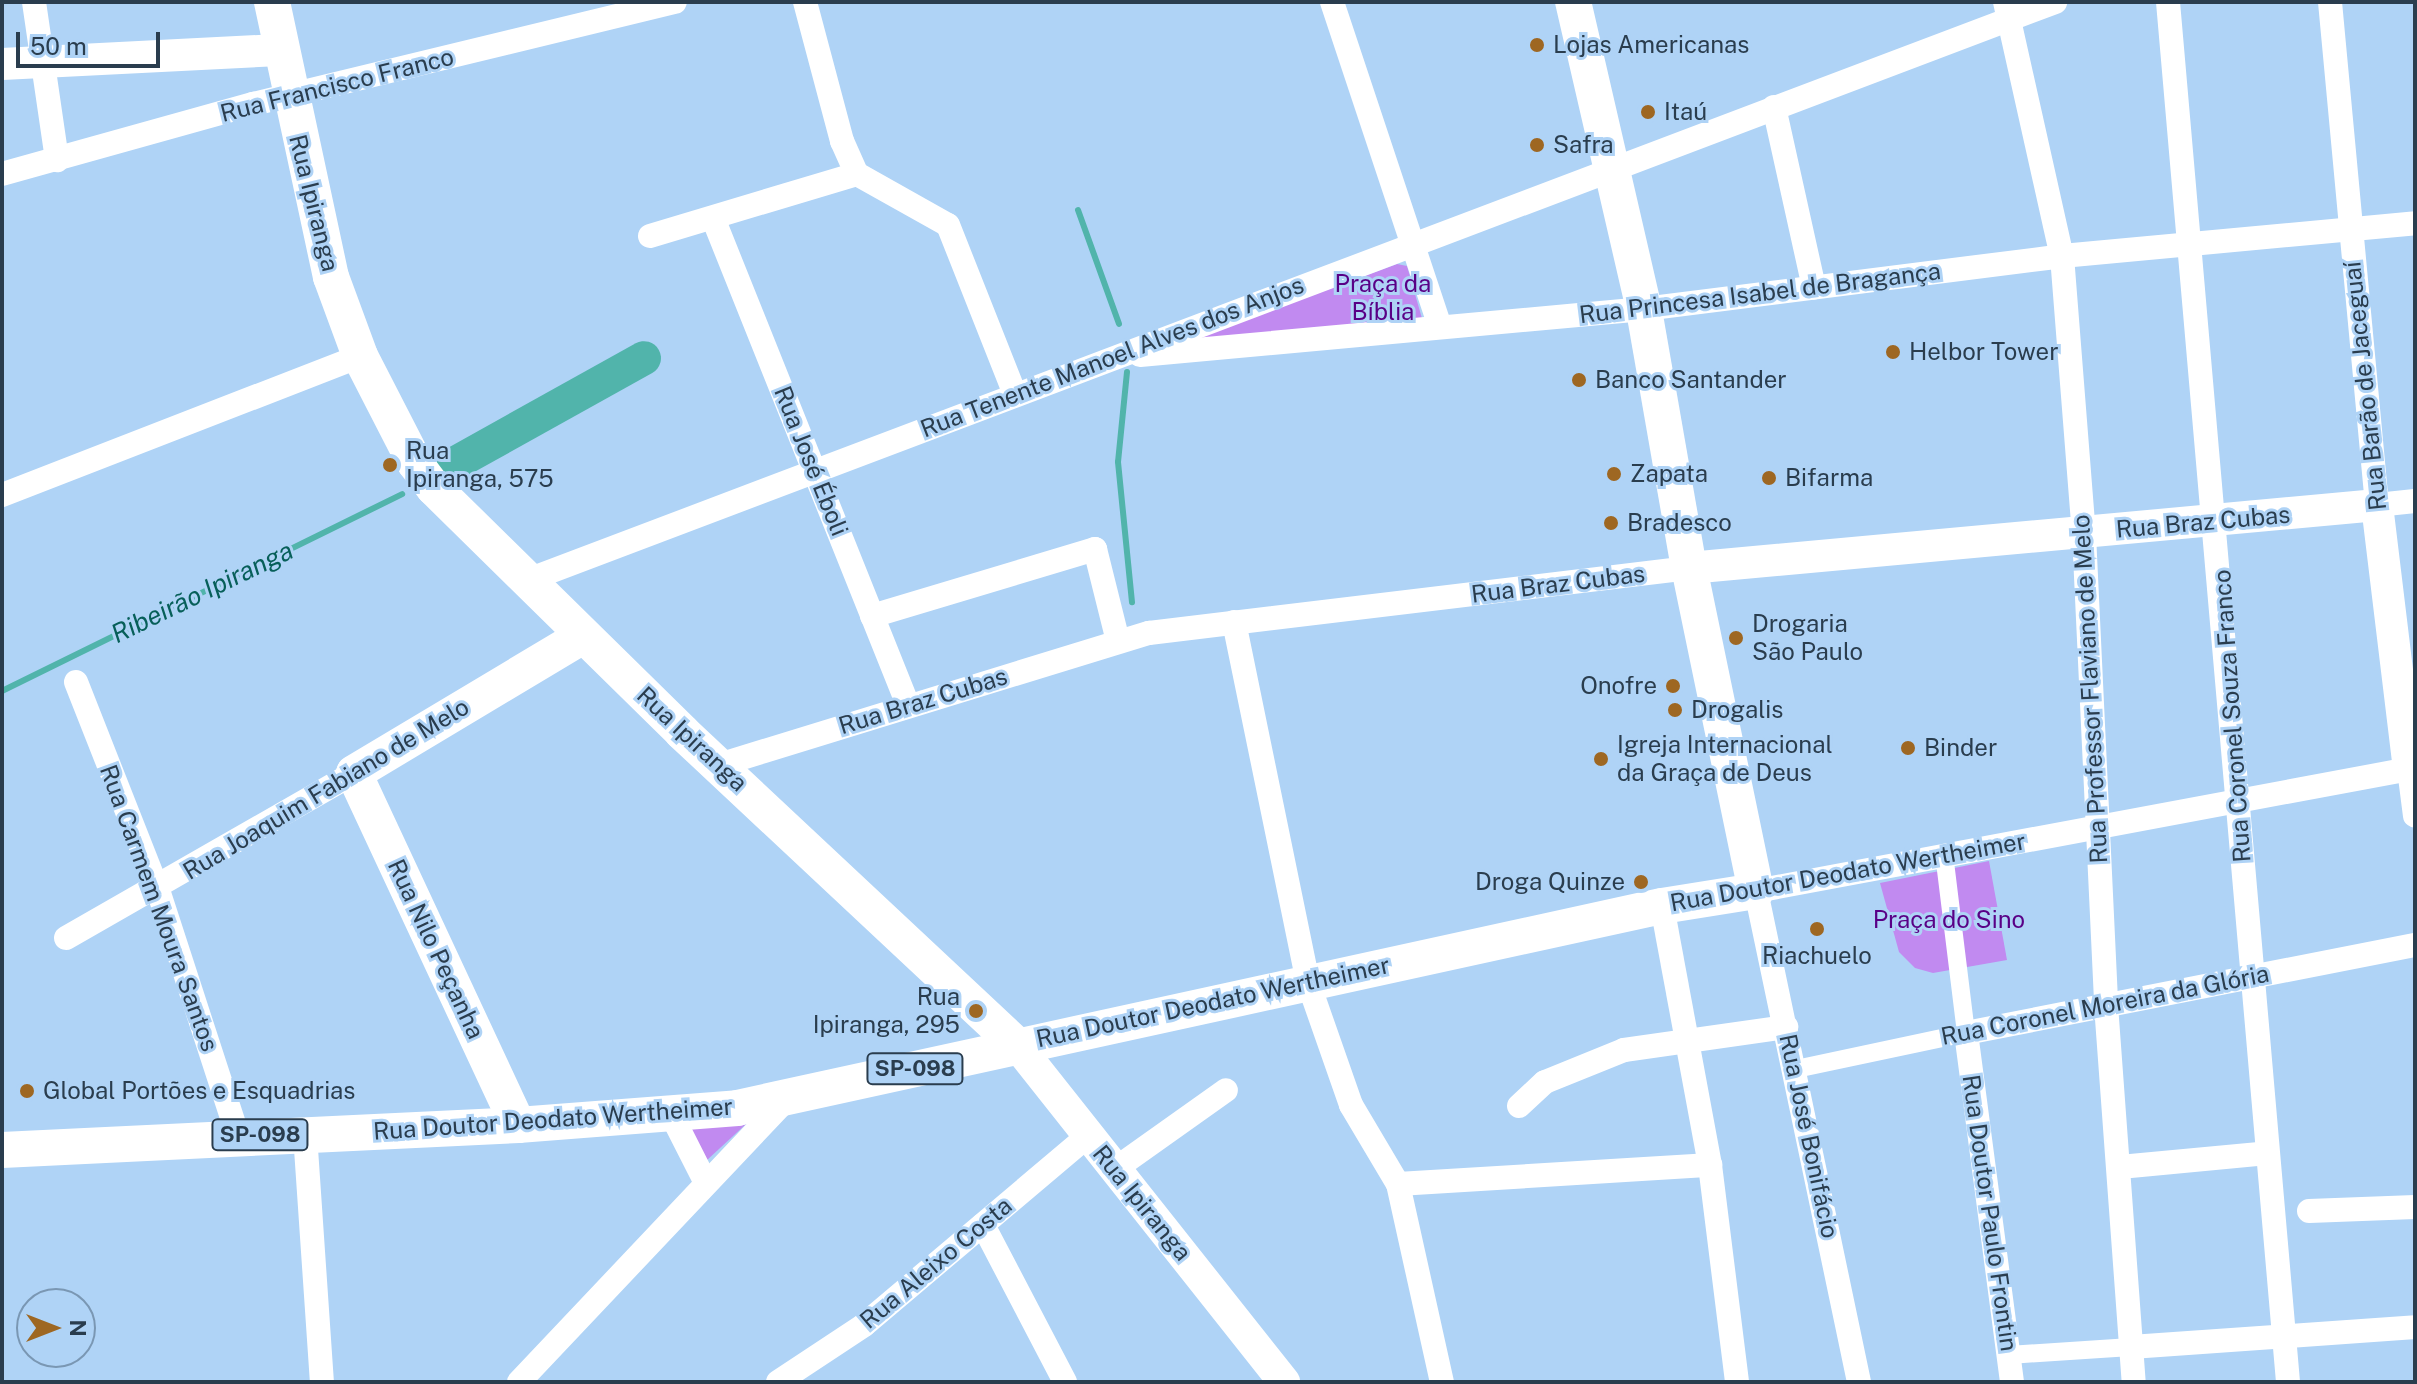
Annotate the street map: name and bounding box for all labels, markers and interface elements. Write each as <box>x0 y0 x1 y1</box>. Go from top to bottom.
scale bar <box>20 16 164 66</box>
place label: Lojas Americanas <box>1553 31 1749 59</box>
text: 50 m <box>30 32 87 60</box>
marker: Lojas Americanas <box>1528 36 1546 54</box>
street label: Rua Francisco Franco <box>217 42 457 128</box>
place label: Itaú <box>1664 98 1707 126</box>
marker: Itaú <box>1639 103 1657 121</box>
place label: Safra <box>1553 131 1614 159</box>
street label: Rua Ipiranga <box>283 132 345 274</box>
marker: Safra <box>1528 136 1546 154</box>
street label: Rua Princesa Isabel de Bragança <box>1577 256 1943 330</box>
street label: Rua Barão de Jaceguaí <box>2338 260 2392 512</box>
street label: Rua Tenente Manoel Alves dos Anjos <box>916 270 1308 444</box>
park label: Praça da Bíblia <box>1334 270 1432 326</box>
place label: Helbor Tower <box>1909 338 2059 366</box>
marker: Helbor Tower <box>1884 343 1902 361</box>
place label: Banco Santander <box>1595 366 1787 394</box>
marker: Banco Santander <box>1570 371 1588 389</box>
street label: Rua José Éboli <box>768 382 854 540</box>
place label: Rua Ipiranga, 575 <box>406 437 554 493</box>
marker: Rua Ipiranga, 575 <box>381 456 399 474</box>
place label: Zapata <box>1630 460 1708 488</box>
place label: Bifarma <box>1785 464 1873 492</box>
marker: Zapata <box>1605 465 1623 483</box>
marker: Bifarma <box>1760 469 1778 487</box>
street label: Rua Braz Cubas <box>2115 500 2291 544</box>
place label: Bradesco <box>1627 509 1732 537</box>
street label: Rua Professor Flaviano de Melo <box>2066 513 2114 865</box>
marker: Bradesco <box>1602 514 1620 532</box>
water label: Ribeirão Ipiranga <box>106 534 298 650</box>
street label: Rua Braz Cubas <box>1470 559 1646 609</box>
street label: Rua Coronel Souza Franco <box>2207 569 2257 863</box>
place label: Drogaria São Paulo <box>1752 610 1863 666</box>
marker: Drogaria São Paulo <box>1727 629 1745 647</box>
street label: Rua Braz Cubas <box>835 662 1011 740</box>
place label: Onofre <box>1580 672 1657 700</box>
marker: Onofre <box>1664 677 1682 695</box>
street label: Rua Ipiranga <box>631 681 753 797</box>
street label: Rua Joaquim Fabiano de Melo <box>178 692 474 886</box>
place label: Drogalis <box>1691 696 1783 724</box>
marker: Drogalis <box>1666 701 1684 719</box>
place label: Igreja Internacional da Graça de Deus <box>1617 731 1833 787</box>
place label: Binder <box>1924 734 1997 762</box>
marker: Binder <box>1899 739 1917 757</box>
marker: Igreja Internacional da Graça de Deus <box>1592 750 1610 768</box>
street label: Rua Carmem Moura Santos <box>94 761 224 1055</box>
street label: Rua Doutor Deodato Wertheimer <box>1668 826 2028 918</box>
street label: Rua Nilo Peçanha <box>382 855 490 1043</box>
place label: Droga Quinze <box>1475 868 1625 896</box>
marker: Droga Quinze <box>1632 873 1650 891</box>
park label: Praça do Sino <box>1873 906 2025 934</box>
marker: Riachuelo <box>1808 920 1826 938</box>
place label: Riachuelo <box>1762 942 1872 970</box>
street label: Rua Doutor Deodato Wertheimer <box>1033 950 1393 1054</box>
street label: Rua Coronel Moreira da Glória <box>1938 959 2272 1051</box>
place label: Rua Ipiranga, 295 <box>813 983 960 1039</box>
marker: Rua Ipiranga, 295 <box>967 1002 985 1020</box>
street label: Rua José Bonifácio <box>1773 1031 1845 1241</box>
road number: SP-098 <box>865 1051 965 1087</box>
street label: Rua Doutor Paulo Frontin <box>1956 1073 2024 1353</box>
place label: Global Portões e Esquadrias <box>43 1077 356 1105</box>
marker: Global Portões e Esquadrias <box>18 1082 36 1100</box>
street label: Rua Doutor Deodato Wertheimer <box>372 1092 734 1146</box>
road number: SP-098 <box>210 1117 310 1153</box>
street label: Rua Ipiranga <box>1087 1139 1197 1267</box>
street label: Rua Aleixo Costa <box>854 1191 1018 1335</box>
north arrow <box>16 1288 96 1368</box>
text: N <box>65 1319 91 1337</box>

